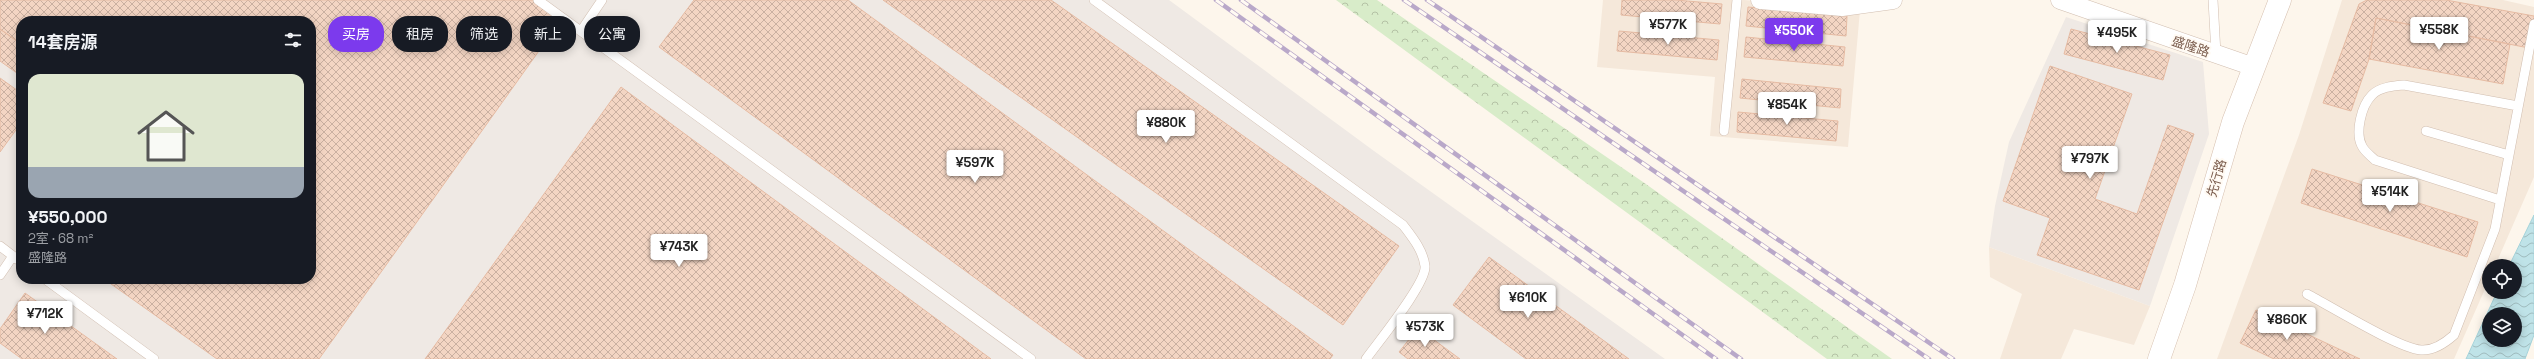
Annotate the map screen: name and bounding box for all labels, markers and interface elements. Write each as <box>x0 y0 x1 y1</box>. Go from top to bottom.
pin: ¥577K <box>1640 12 1696 46</box>
chip: 买房 <box>328 16 384 52</box>
chip: 租房 <box>392 16 448 52</box>
chip: 筛选 <box>456 16 512 52</box>
chip: 新上 <box>520 16 576 52</box>
chip: 公寓 <box>584 16 640 52</box>
text: ¥577K <box>1649 16 1687 33</box>
pin: ¥558K <box>2411 17 2467 51</box>
pin: ¥550K <box>1766 18 1822 52</box>
pin: ¥495K <box>2089 20 2145 54</box>
text: ¥558K <box>2419 21 2459 38</box>
text: ¥550K <box>1774 22 1814 39</box>
text: ¥495K <box>2097 24 2137 41</box>
icon: filters <box>282 29 304 51</box>
text: 14套房源 <box>28 31 98 53</box>
street label: 盛隆路 <box>2170 32 2212 61</box>
pin: ¥854K <box>1759 92 1815 126</box>
text: ¥854K <box>1767 96 1807 113</box>
icon: home <box>130 100 202 172</box>
pin: ¥880K <box>1138 110 1194 144</box>
text: ¥880K <box>1146 114 1186 131</box>
pin: ¥797K <box>2062 146 2118 180</box>
pin: ¥597K <box>947 150 1003 184</box>
text: ¥797K <box>2071 150 2109 167</box>
text: ¥597K <box>956 154 994 171</box>
street label: 先行路 <box>2203 157 2230 199</box>
pin: ¥514K <box>2362 179 2418 213</box>
text: ¥514K <box>2371 183 2409 200</box>
text: ¥550,000 <box>28 206 108 228</box>
text: 2室 · 68 m² <box>28 230 93 247</box>
pin: ¥743K <box>651 234 707 268</box>
text: ¥743K <box>660 238 698 255</box>
text: 盛隆路 <box>28 249 67 266</box>
map controls <box>2482 259 2522 347</box>
button: locate <box>2482 259 2522 299</box>
pin: ¥610K <box>1500 285 1556 319</box>
text: ¥610K <box>1509 289 1547 306</box>
pin: ¥712K <box>17 301 73 335</box>
text: ¥712K <box>27 305 63 322</box>
pin: ¥860K <box>2259 307 2315 341</box>
button: layers <box>2482 307 2522 347</box>
text: ¥860K <box>2267 311 2307 328</box>
pin: ¥573K <box>1397 314 1453 348</box>
text: ¥573K <box>1406 318 1444 335</box>

